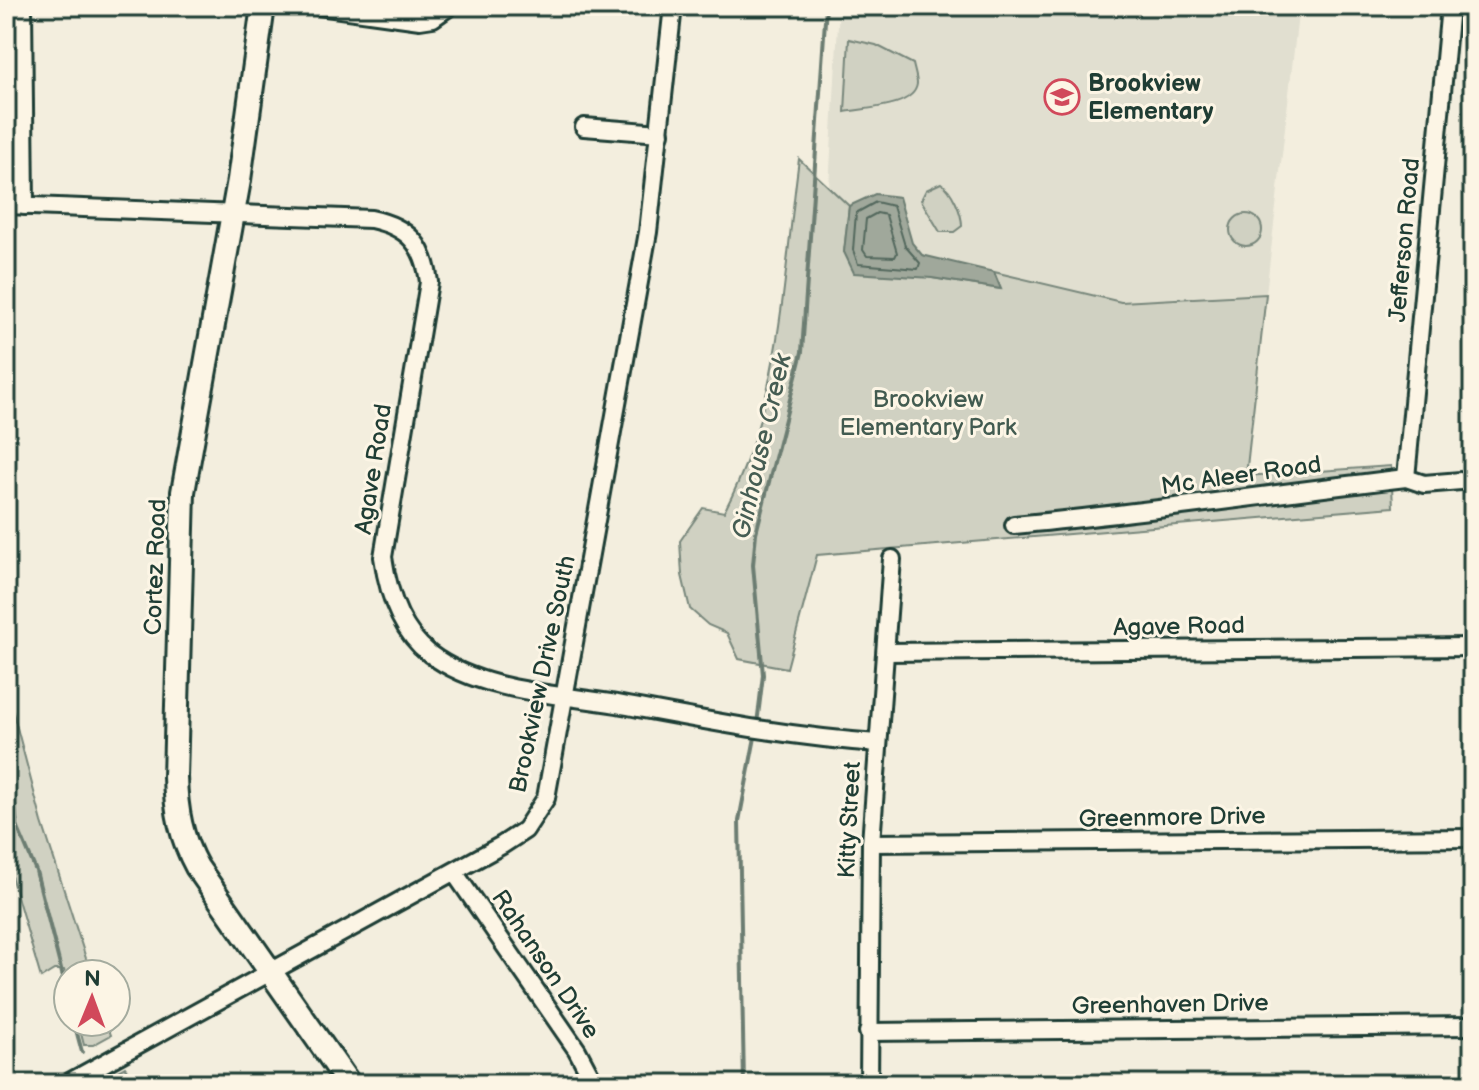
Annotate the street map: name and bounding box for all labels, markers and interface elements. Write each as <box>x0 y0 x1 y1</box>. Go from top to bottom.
place label: Brookview Elementary <box>1088 69 1214 126</box>
school or university icon: Brookview Elementary <box>1043 78 1081 116</box>
street label: Jefferson Road <box>1383 157 1426 323</box>
water label: Ginhouse Creek <box>726 350 799 542</box>
park label: Brookview Elementary Park <box>840 385 1017 442</box>
street label: Agave Road <box>349 402 398 536</box>
street label: Mc Aleer Road <box>1159 450 1323 501</box>
street label: Cortez Road <box>139 498 172 636</box>
street label: Brookview Drive South <box>503 553 582 795</box>
street label: Agave Road <box>1113 611 1245 642</box>
street label: Kitty Street <box>832 760 867 879</box>
street label: Greenmore Drive <box>1078 801 1266 834</box>
street label: Rahanson Drive <box>485 884 606 1044</box>
north arrow <box>52 958 132 1038</box>
text: N <box>84 966 101 993</box>
street label: Greenhaven Drive <box>1071 988 1269 1021</box>

